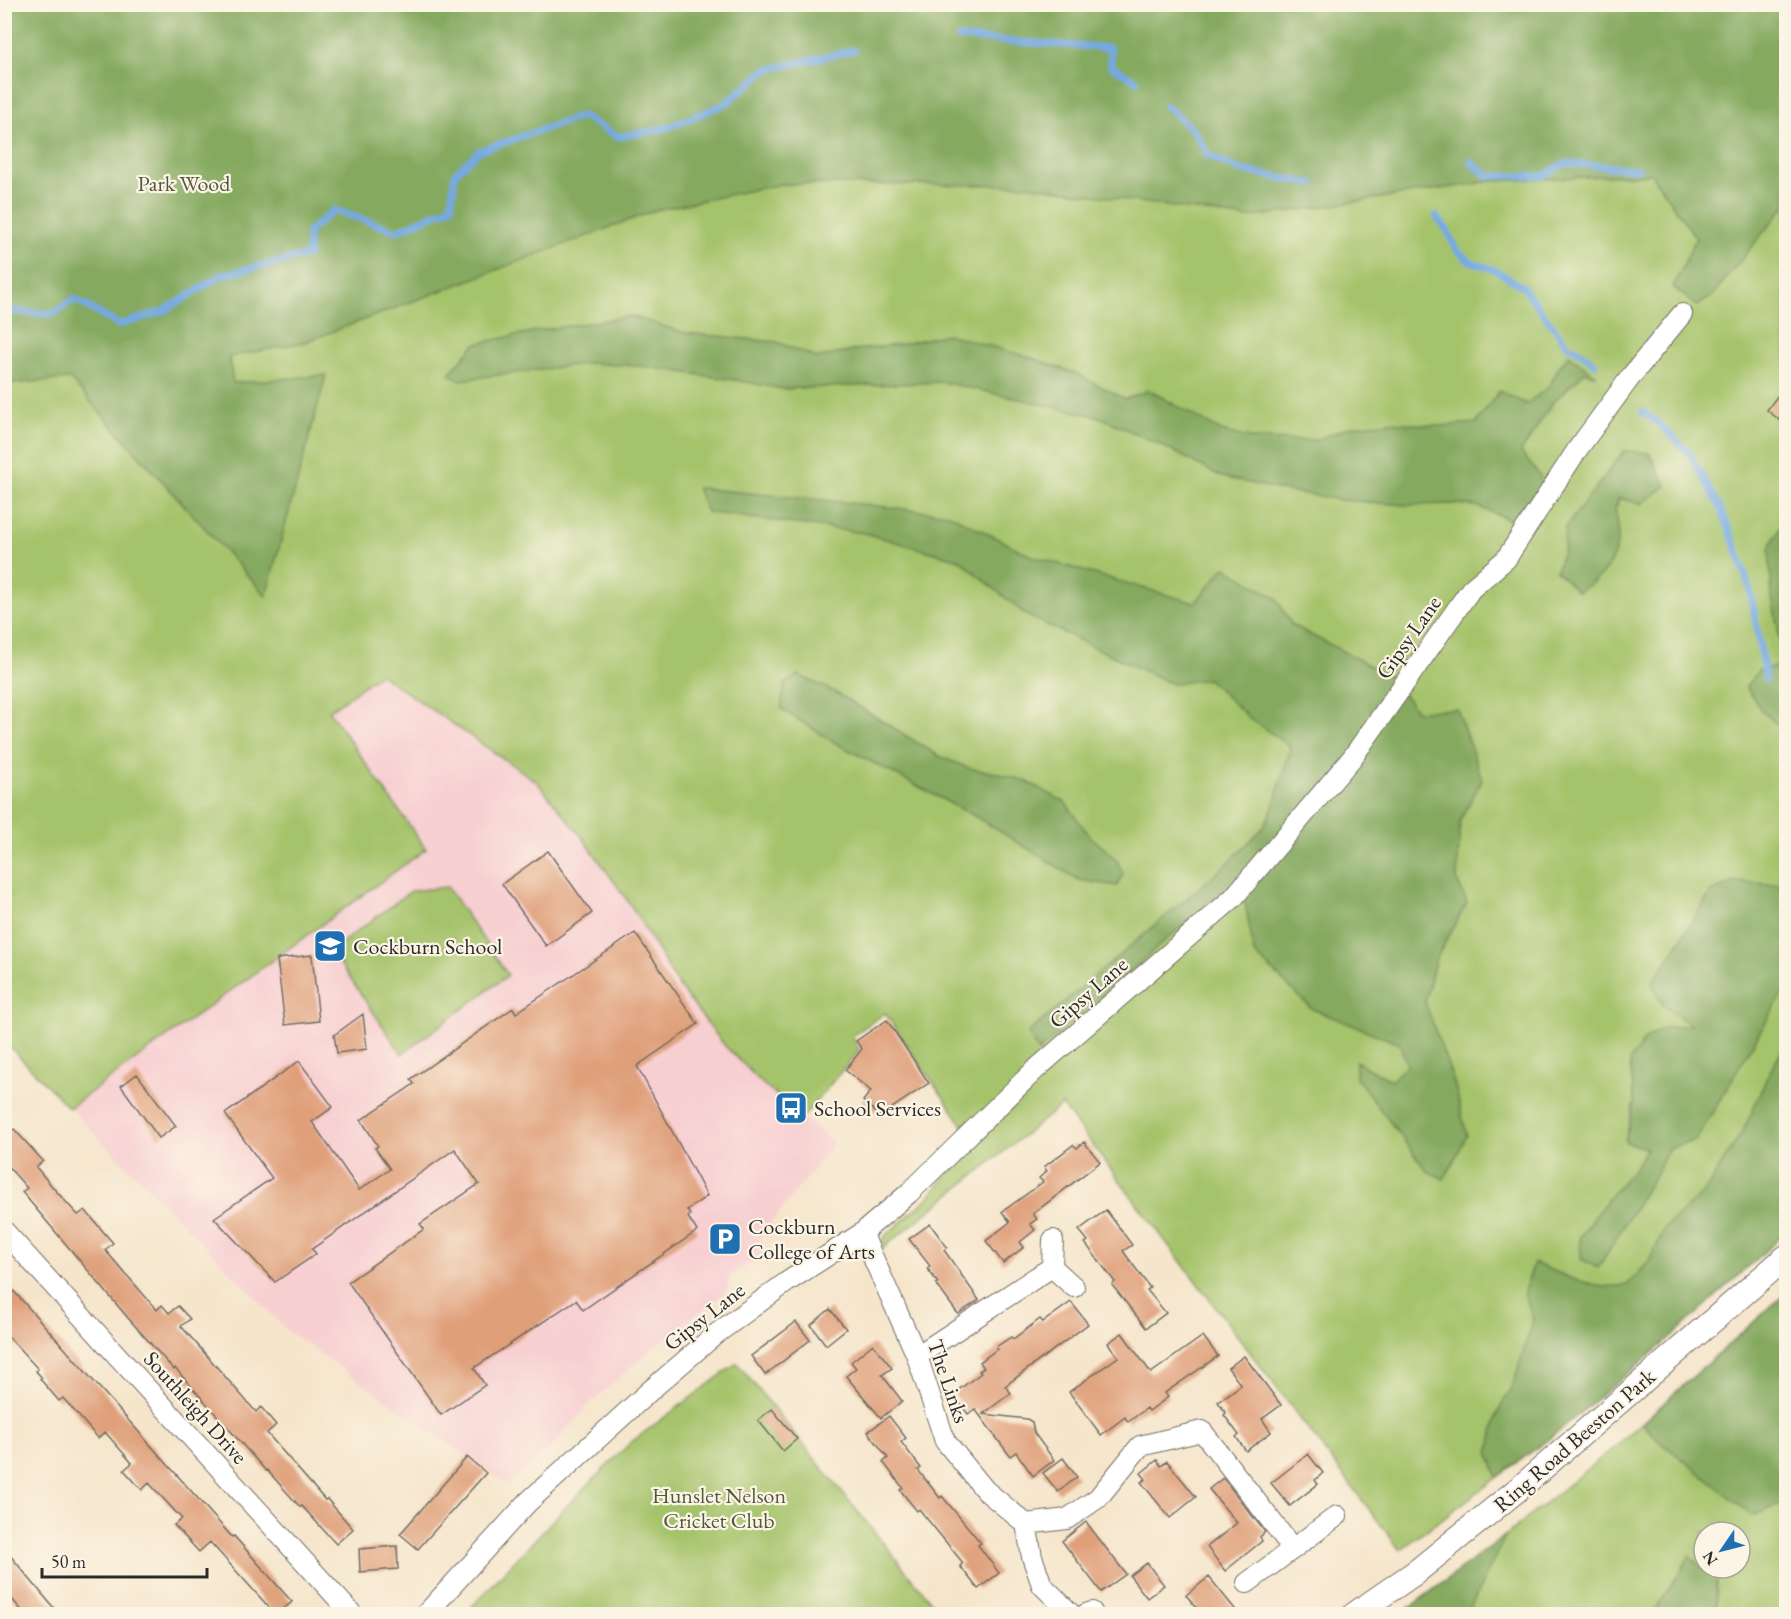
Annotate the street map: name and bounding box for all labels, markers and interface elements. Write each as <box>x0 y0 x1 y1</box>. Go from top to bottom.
park label: Park Wood <box>138 169 231 198</box>
street label: Gipsy Lane <box>1369 589 1448 685</box>
school or university icon: Cockburn School <box>312 928 348 964</box>
place label: Cockburn School <box>353 932 502 961</box>
street label: Gipsy Lane <box>1043 950 1134 1035</box>
bus stop icon: School Services <box>773 1090 809 1126</box>
place label: School Services <box>814 1094 941 1123</box>
place label: Cockburn College of Arts <box>748 1212 875 1266</box>
parking icon: Cockburn College of Arts <box>707 1221 743 1257</box>
street label: Gipsy Lane <box>658 1275 751 1357</box>
street label: The Links <box>921 1336 976 1427</box>
street label: Southleigh Drive <box>137 1345 254 1470</box>
street label: Ring Road Beeston Park <box>1487 1362 1662 1519</box>
park label: Hunslet Nelson Cricket Club <box>652 1481 786 1535</box>
north arrow <box>1692 1520 1752 1580</box>
scale bar <box>42 1541 207 1579</box>
text: N <box>1698 1547 1722 1570</box>
text: 50 m <box>51 1550 86 1573</box>

